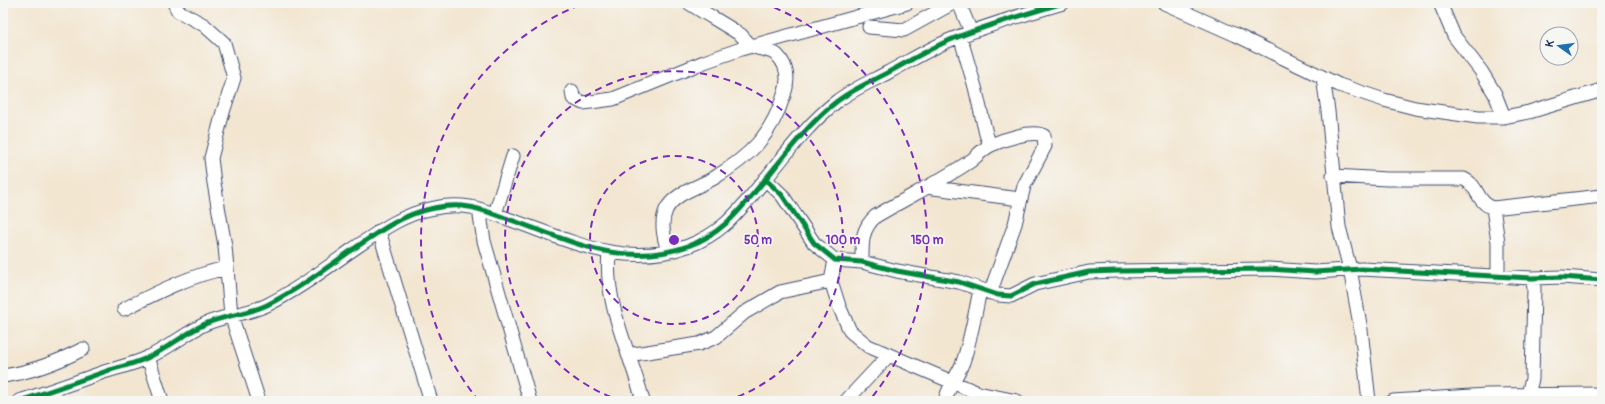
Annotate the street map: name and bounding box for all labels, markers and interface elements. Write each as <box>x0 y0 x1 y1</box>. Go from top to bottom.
north arrow <box>1539 26 1579 66</box>
text: K <box>1543 39 1557 48</box>
centre of rings <box>667 233 681 247</box>
text: 50 m <box>744 233 772 248</box>
text: 100 m <box>826 233 861 248</box>
text: 150 m <box>911 233 944 248</box>

